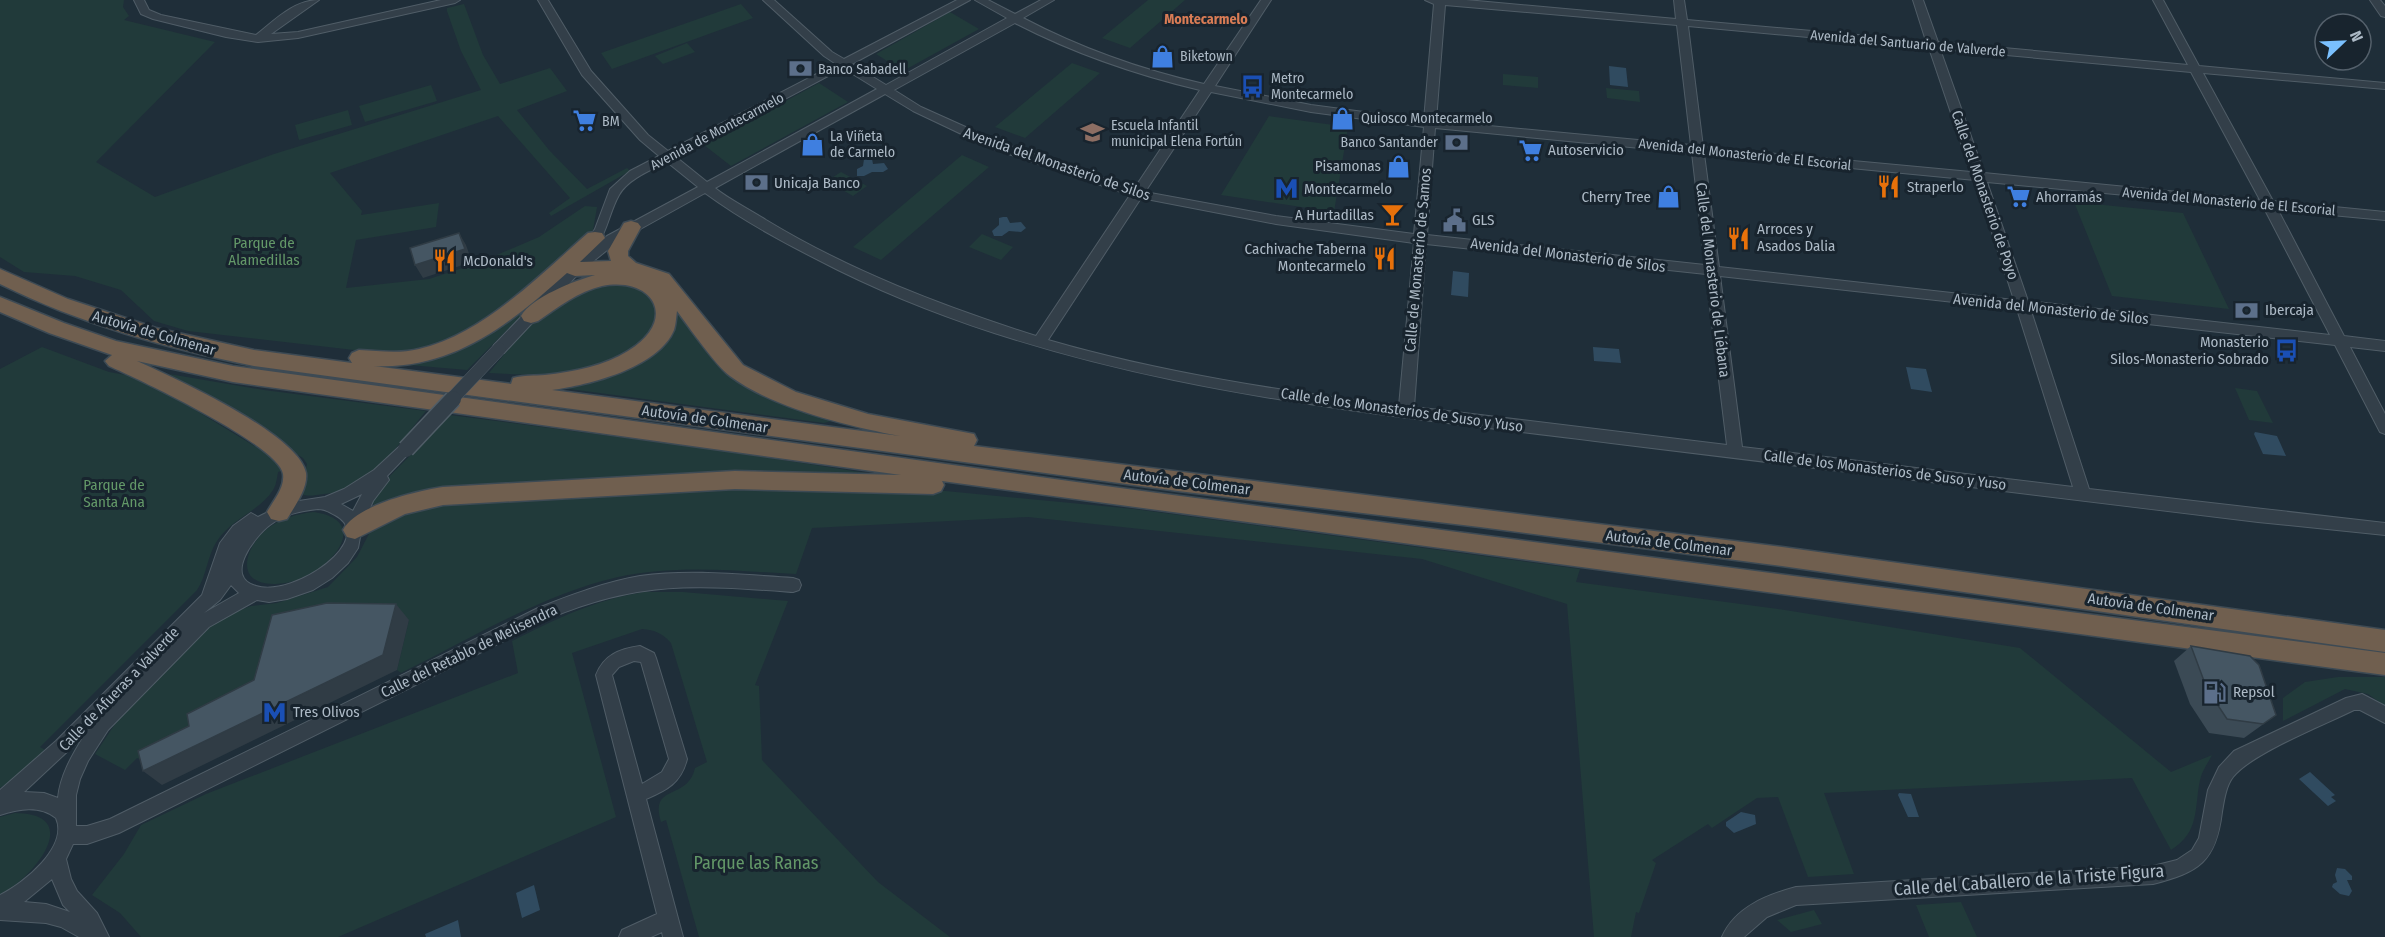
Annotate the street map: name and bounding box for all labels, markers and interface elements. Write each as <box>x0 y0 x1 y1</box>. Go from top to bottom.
district label: Montecarmelo <box>1164 11 1248 28</box>
north arrow <box>2313 12 2373 72</box>
street label: Avenida del Santuario de Valverde <box>1810 26 2006 61</box>
text: N <box>2346 28 2367 44</box>
shop icon: Biketown <box>1149 43 1175 69</box>
place label: Biketown <box>1180 48 1233 65</box>
bank icon: Banco Sabadell <box>787 56 813 82</box>
place label: Banco Sabadell <box>818 61 906 78</box>
place label: Metro Montecarmelo <box>1271 70 1353 103</box>
bus stop icon: Metro Montecarmelo <box>1240 73 1266 99</box>
street label: Avenida de Montecarmelo <box>647 89 787 174</box>
shop icon: Quiosco Montecarmelo <box>1330 105 1356 131</box>
supermarket icon: BM <box>571 108 597 134</box>
street label: Calle del Monasterio de Poyo <box>1948 108 2022 282</box>
place label: Quiosco Montecarmelo <box>1361 110 1493 127</box>
place label: BM <box>602 113 620 130</box>
place label: Escuela Infantil municipal Elena Fortún <box>1111 117 1242 150</box>
school or university icon: Escuela Infantil municipal Elena Fortún <box>1080 120 1106 146</box>
street label: Avenida del Monasterio de Silos <box>961 124 1153 204</box>
place label: La Viñeta de Carmelo <box>830 128 895 161</box>
bank icon: Banco Santander <box>1443 129 1469 155</box>
shop icon: La Viñeta de Carmelo <box>799 131 825 157</box>
place label: Banco Santander <box>1341 134 1438 151</box>
street label: Avenida del Monasterio de El Escorial <box>1638 135 1852 174</box>
supermarket icon: Autoservicio <box>1517 137 1543 163</box>
place label: Autoservicio <box>1548 141 1624 159</box>
shop icon: Pisamonas <box>1386 153 1412 179</box>
place label: Pisamonas <box>1315 157 1381 175</box>
street label: Calle de Monasterio de Samos <box>1401 167 1435 353</box>
bank icon: Unicaja Banco <box>743 170 769 196</box>
place label: Unicaja Banco <box>774 174 860 192</box>
restaurant icon: Straperlo <box>1876 174 1902 200</box>
metro station icon: Montecarmelo <box>1273 176 1299 202</box>
place label: Straperlo <box>1907 178 1964 196</box>
place label: Montecarmelo <box>1304 180 1392 198</box>
street label: Calle del Monasterio de Liébana <box>1692 181 1734 379</box>
shop icon: Cherry Tree <box>1656 184 1682 210</box>
supermarket icon: Ahorramás <box>2005 184 2031 210</box>
street label: Avenida del Monasterio de El Escorial <box>2122 184 2336 219</box>
place label: Cherry Tree <box>1581 188 1651 206</box>
place label: Ahorramás <box>2036 188 2102 206</box>
bar icon: A Hurtadillas <box>1379 202 1405 228</box>
place label: A Hurtadillas <box>1295 206 1374 224</box>
public building icon: GLS <box>1441 207 1467 233</box>
place label: GLS <box>1472 211 1494 229</box>
place label: Arroces y Asados Dalia <box>1757 220 1835 255</box>
restaurant icon: Arroces y Asados Dalia <box>1726 225 1752 251</box>
park label: Parque de Alamedillas <box>228 234 300 269</box>
street label: Avenida del Monasterio de Silos <box>1469 234 1667 276</box>
place label: Cachivache Taberna Montecarmelo <box>1245 240 1366 275</box>
restaurant icon: Cachivache Taberna Montecarmelo <box>1371 245 1397 271</box>
restaurant icon: McDonald's <box>432 248 458 274</box>
place label: McDonald's <box>463 252 533 270</box>
street label: Avenida del Monasterio de Silos <box>1952 290 2150 328</box>
bank icon: Ibercaja <box>2234 297 2260 323</box>
place label: Ibercaja <box>2265 301 2314 319</box>
street label: Autovía de Colmenar <box>90 307 218 359</box>
place label: Monasterio Silos-Monasterio Sobrado <box>2110 333 2269 368</box>
bus stop icon: Monasterio Silos-Monasterio Sobrado <box>2274 338 2300 364</box>
street label: Calle de los Monasterios de Suso y Yuso <box>1280 384 1524 436</box>
street label: Autovía de Colmenar <box>641 401 770 437</box>
street label: Calle de los Monasterios de Suso y Yuso <box>1763 446 2007 494</box>
street label: Autovía de Colmenar <box>1123 465 1252 499</box>
park label: Parque de Santa Ana <box>83 476 145 511</box>
street label: Autovía de Colmenar <box>1605 526 1734 560</box>
street label: Autovía de Colmenar <box>2087 589 2216 625</box>
street label: Calle del Retablo de Melisendra <box>378 600 560 702</box>
street label: Calle de Afueras a Valverde <box>55 623 183 755</box>
fuel station icon: Repsol <box>2202 679 2228 705</box>
place label: Repsol <box>2233 683 2275 701</box>
metro station icon: Tres Olivos <box>262 699 288 725</box>
place label: Tres Olivos <box>293 703 360 721</box>
park label: Parque las Ranas <box>694 852 819 874</box>
street label: Calle del Caballero de la Triste Figura <box>1893 860 2165 900</box>

